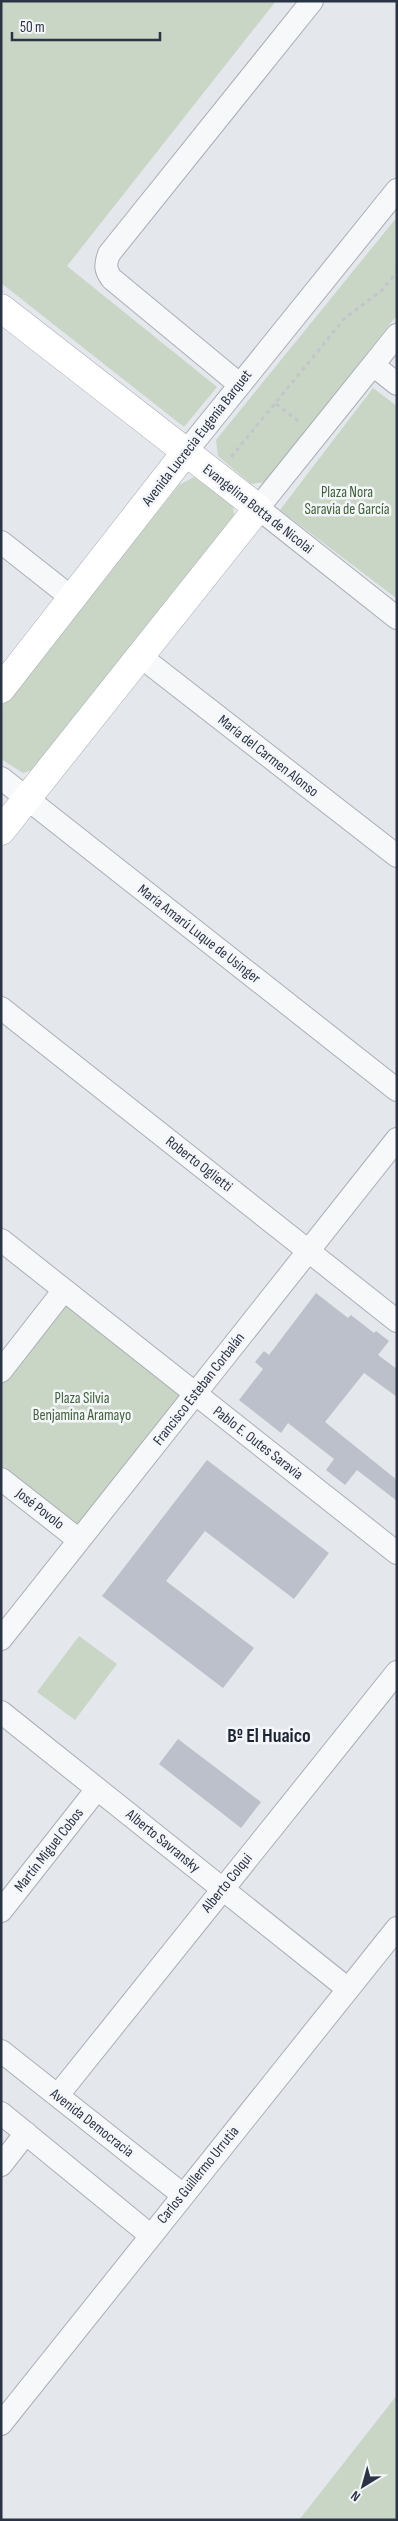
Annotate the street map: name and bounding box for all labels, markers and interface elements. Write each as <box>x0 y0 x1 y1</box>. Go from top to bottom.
scale bar <box>12 10 160 42</box>
text: 50 m <box>20 18 45 37</box>
street label: Avenida Lucrecia Eugenia Barquet <box>137 366 256 511</box>
street label: Evangelina Botta de Nicolai <box>199 460 317 558</box>
park label: Plaza Nora Saravia de García <box>304 483 390 519</box>
street label: María del Carmen Alonso <box>214 711 322 801</box>
street label: María Amarú Luque de Usinger <box>134 880 265 988</box>
street label: Roberto Oglietti <box>162 1132 237 1196</box>
street label: Francisco Esteban Corbalán <box>149 1329 249 1449</box>
park label: Plaza Silvia Benjamina Aramayo <box>33 1389 131 1425</box>
street label: Pablo E. Outes Saravia <box>209 1402 307 1484</box>
street label: José Povolo <box>11 1484 68 1534</box>
district label: Bº El Huaico <box>227 1724 311 1748</box>
street label: Martín Miguel Cobos <box>10 1804 88 1896</box>
street label: Alberto Savransky <box>121 1805 204 1877</box>
street label: Alberto Colqui <box>197 1849 257 1917</box>
street label: Avenida Democracia <box>46 2084 138 2162</box>
street label: Carlos Guillermo Urrutia <box>153 2122 243 2228</box>
north arrow <box>338 2461 388 2511</box>
text: N <box>347 2487 364 2505</box>

